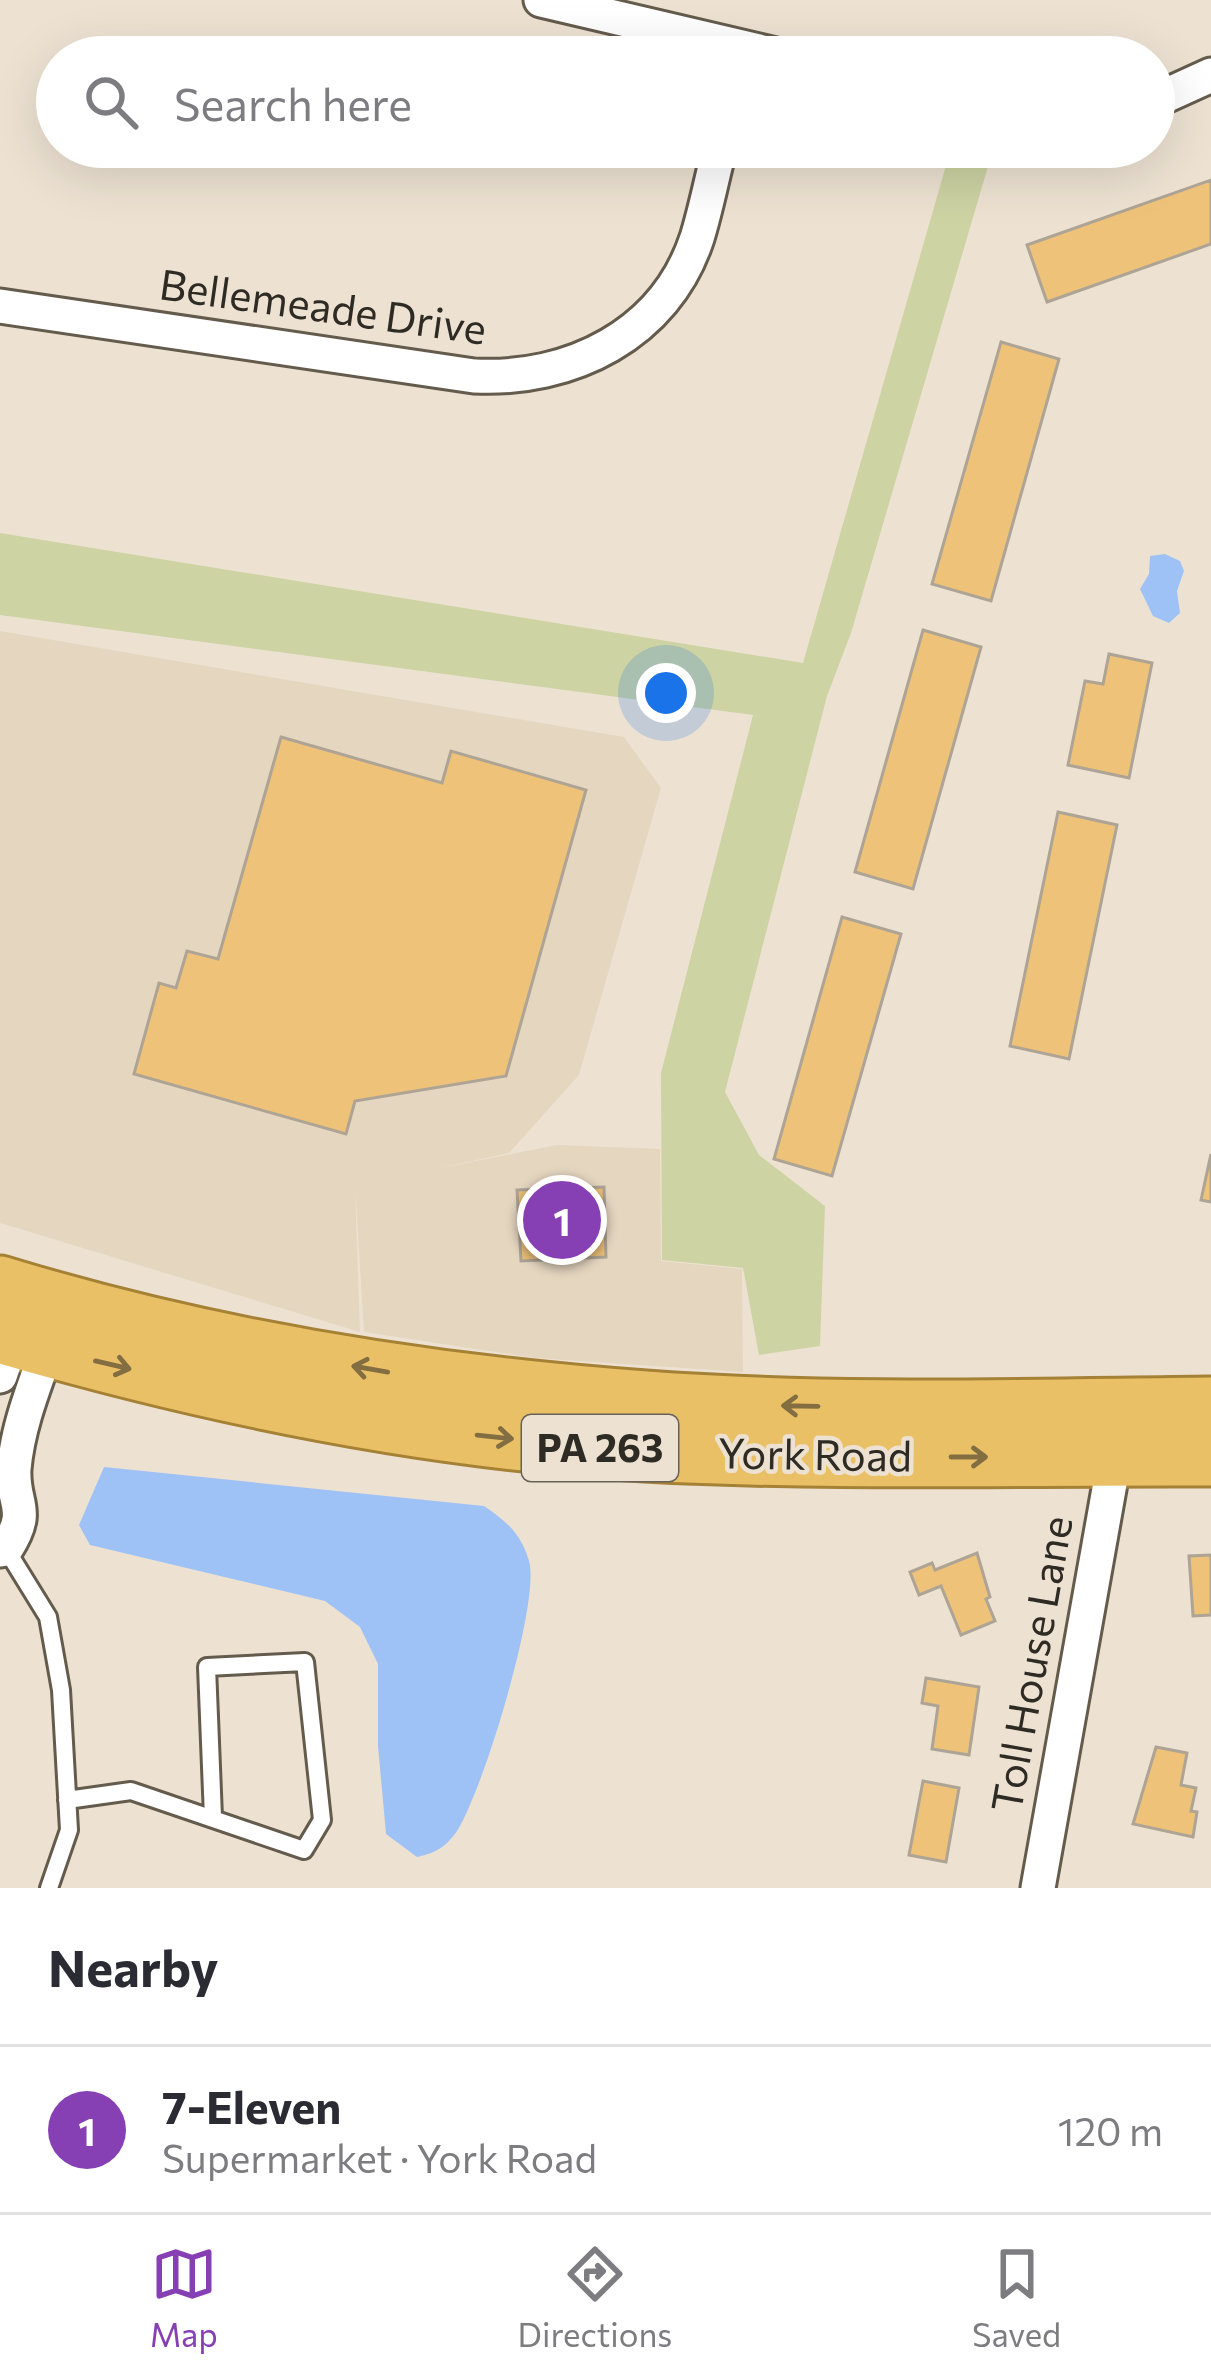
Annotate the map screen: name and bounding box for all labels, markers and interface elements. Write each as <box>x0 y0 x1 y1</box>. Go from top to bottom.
search box <box>36 36 1175 168</box>
icon: search <box>78 69 144 135</box>
text: Search here <box>174 75 412 130</box>
street label: Bellemeade Drive <box>157 256 490 354</box>
your location <box>636 663 696 723</box>
pin: 1 <box>523 1175 601 1265</box>
one-way arrow <box>93 1355 131 1377</box>
one-way arrow <box>351 1356 390 1379</box>
one-way arrow <box>781 1395 820 1418</box>
road number: PA 263 <box>522 1415 678 1481</box>
street label: York Road <box>717 1425 913 1481</box>
one-way arrow <box>475 1427 514 1449</box>
one-way arrow <box>949 1446 988 1468</box>
street label: Toll House Lane <box>978 1512 1082 1816</box>
text: Nearby <box>48 1935 218 1998</box>
text: 7-Eleven <box>162 2078 341 2133</box>
text: 1 <box>78 2106 96 2154</box>
text: 120 m <box>1058 2106 1163 2154</box>
text: Supermarket · York Road <box>162 2133 597 2181</box>
tab: Map <box>150 2241 218 2354</box>
tab: Directions <box>518 2241 672 2354</box>
tab: Saved <box>972 2241 1061 2354</box>

